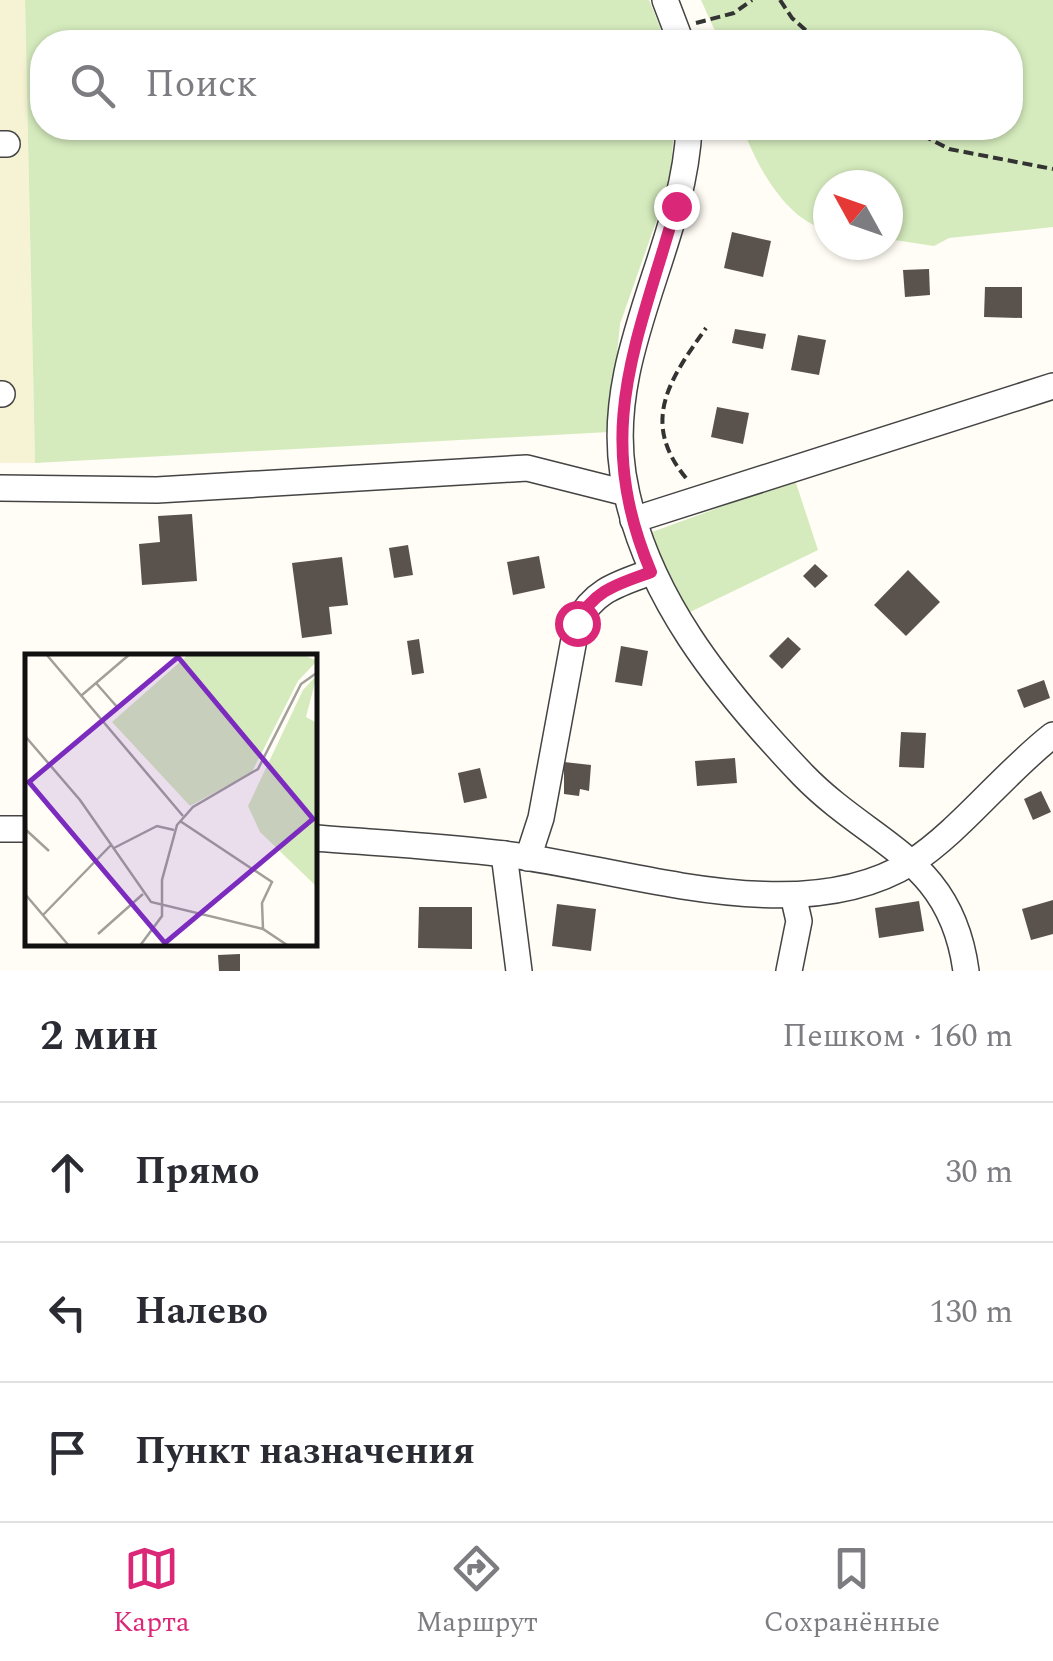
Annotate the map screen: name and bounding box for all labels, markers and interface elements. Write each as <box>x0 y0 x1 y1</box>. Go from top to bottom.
search box <box>30 30 1023 140</box>
text: Поиск <box>145 56 257 114</box>
icon: search <box>65 58 120 113</box>
north arrow <box>813 170 903 260</box>
route end <box>654 184 700 230</box>
route start <box>555 601 601 647</box>
inset map <box>25 654 318 946</box>
text: 2 мин <box>40 1005 158 1068</box>
text: Пешком · 160 m <box>782 1012 1013 1061</box>
text: Прямо <box>135 1143 260 1201</box>
icon: ahead <box>40 1145 95 1200</box>
text: 30 m <box>945 1148 1013 1197</box>
text: Налево <box>135 1283 268 1341</box>
icon: left <box>40 1285 95 1340</box>
text: 130 m <box>929 1288 1013 1337</box>
text: Пункт назначения <box>135 1423 475 1481</box>
icon: arrive <box>40 1425 95 1480</box>
tab: Карта <box>113 1541 190 1644</box>
tab: Маршрут <box>416 1541 538 1644</box>
tab: Сохранённые <box>764 1541 940 1644</box>

